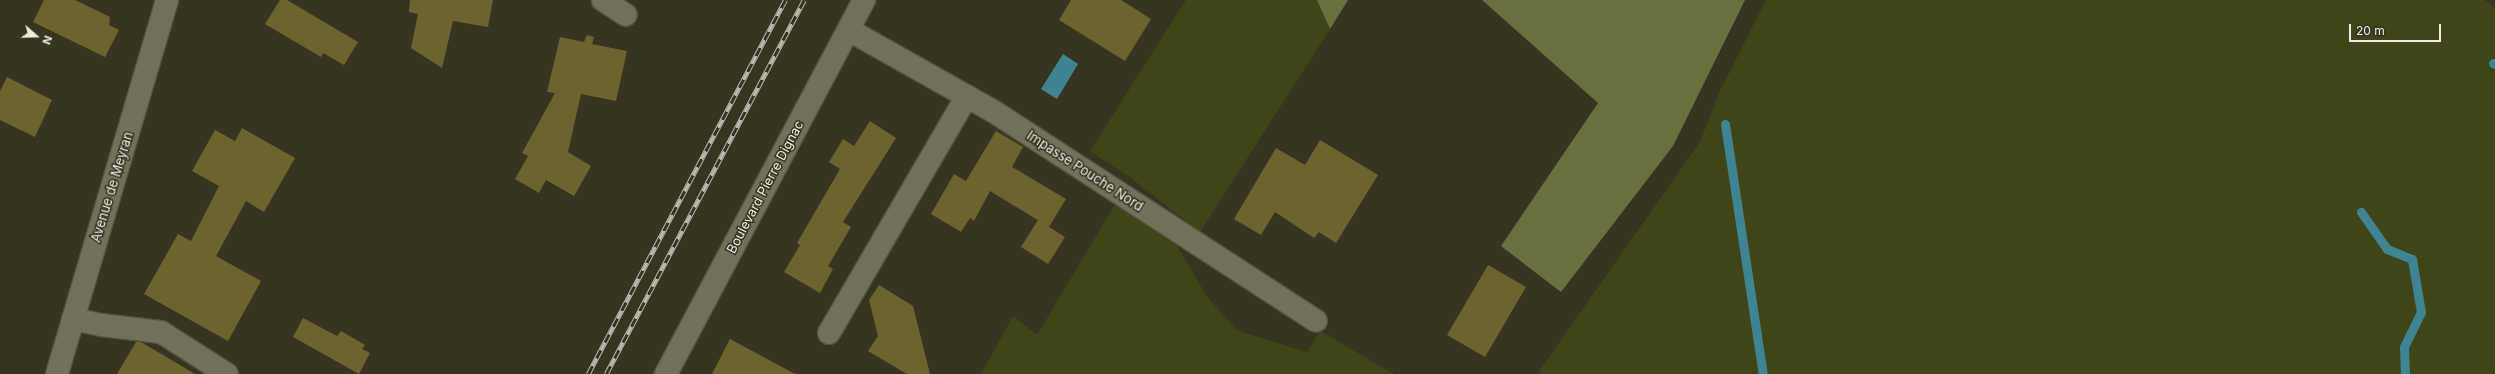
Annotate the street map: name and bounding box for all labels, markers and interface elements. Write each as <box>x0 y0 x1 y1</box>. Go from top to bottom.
north arrow <box>16 16 56 56</box>
scale bar <box>2351 16 2443 42</box>
text: 20 m <box>2356 23 2385 38</box>
text: N <box>39 34 55 46</box>
street label: Boulevard Pierre Dignac <box>723 118 807 256</box>
street label: Impasse Pouche Nord <box>1024 128 1146 214</box>
street label: Avenue de Meyran <box>88 130 136 244</box>

